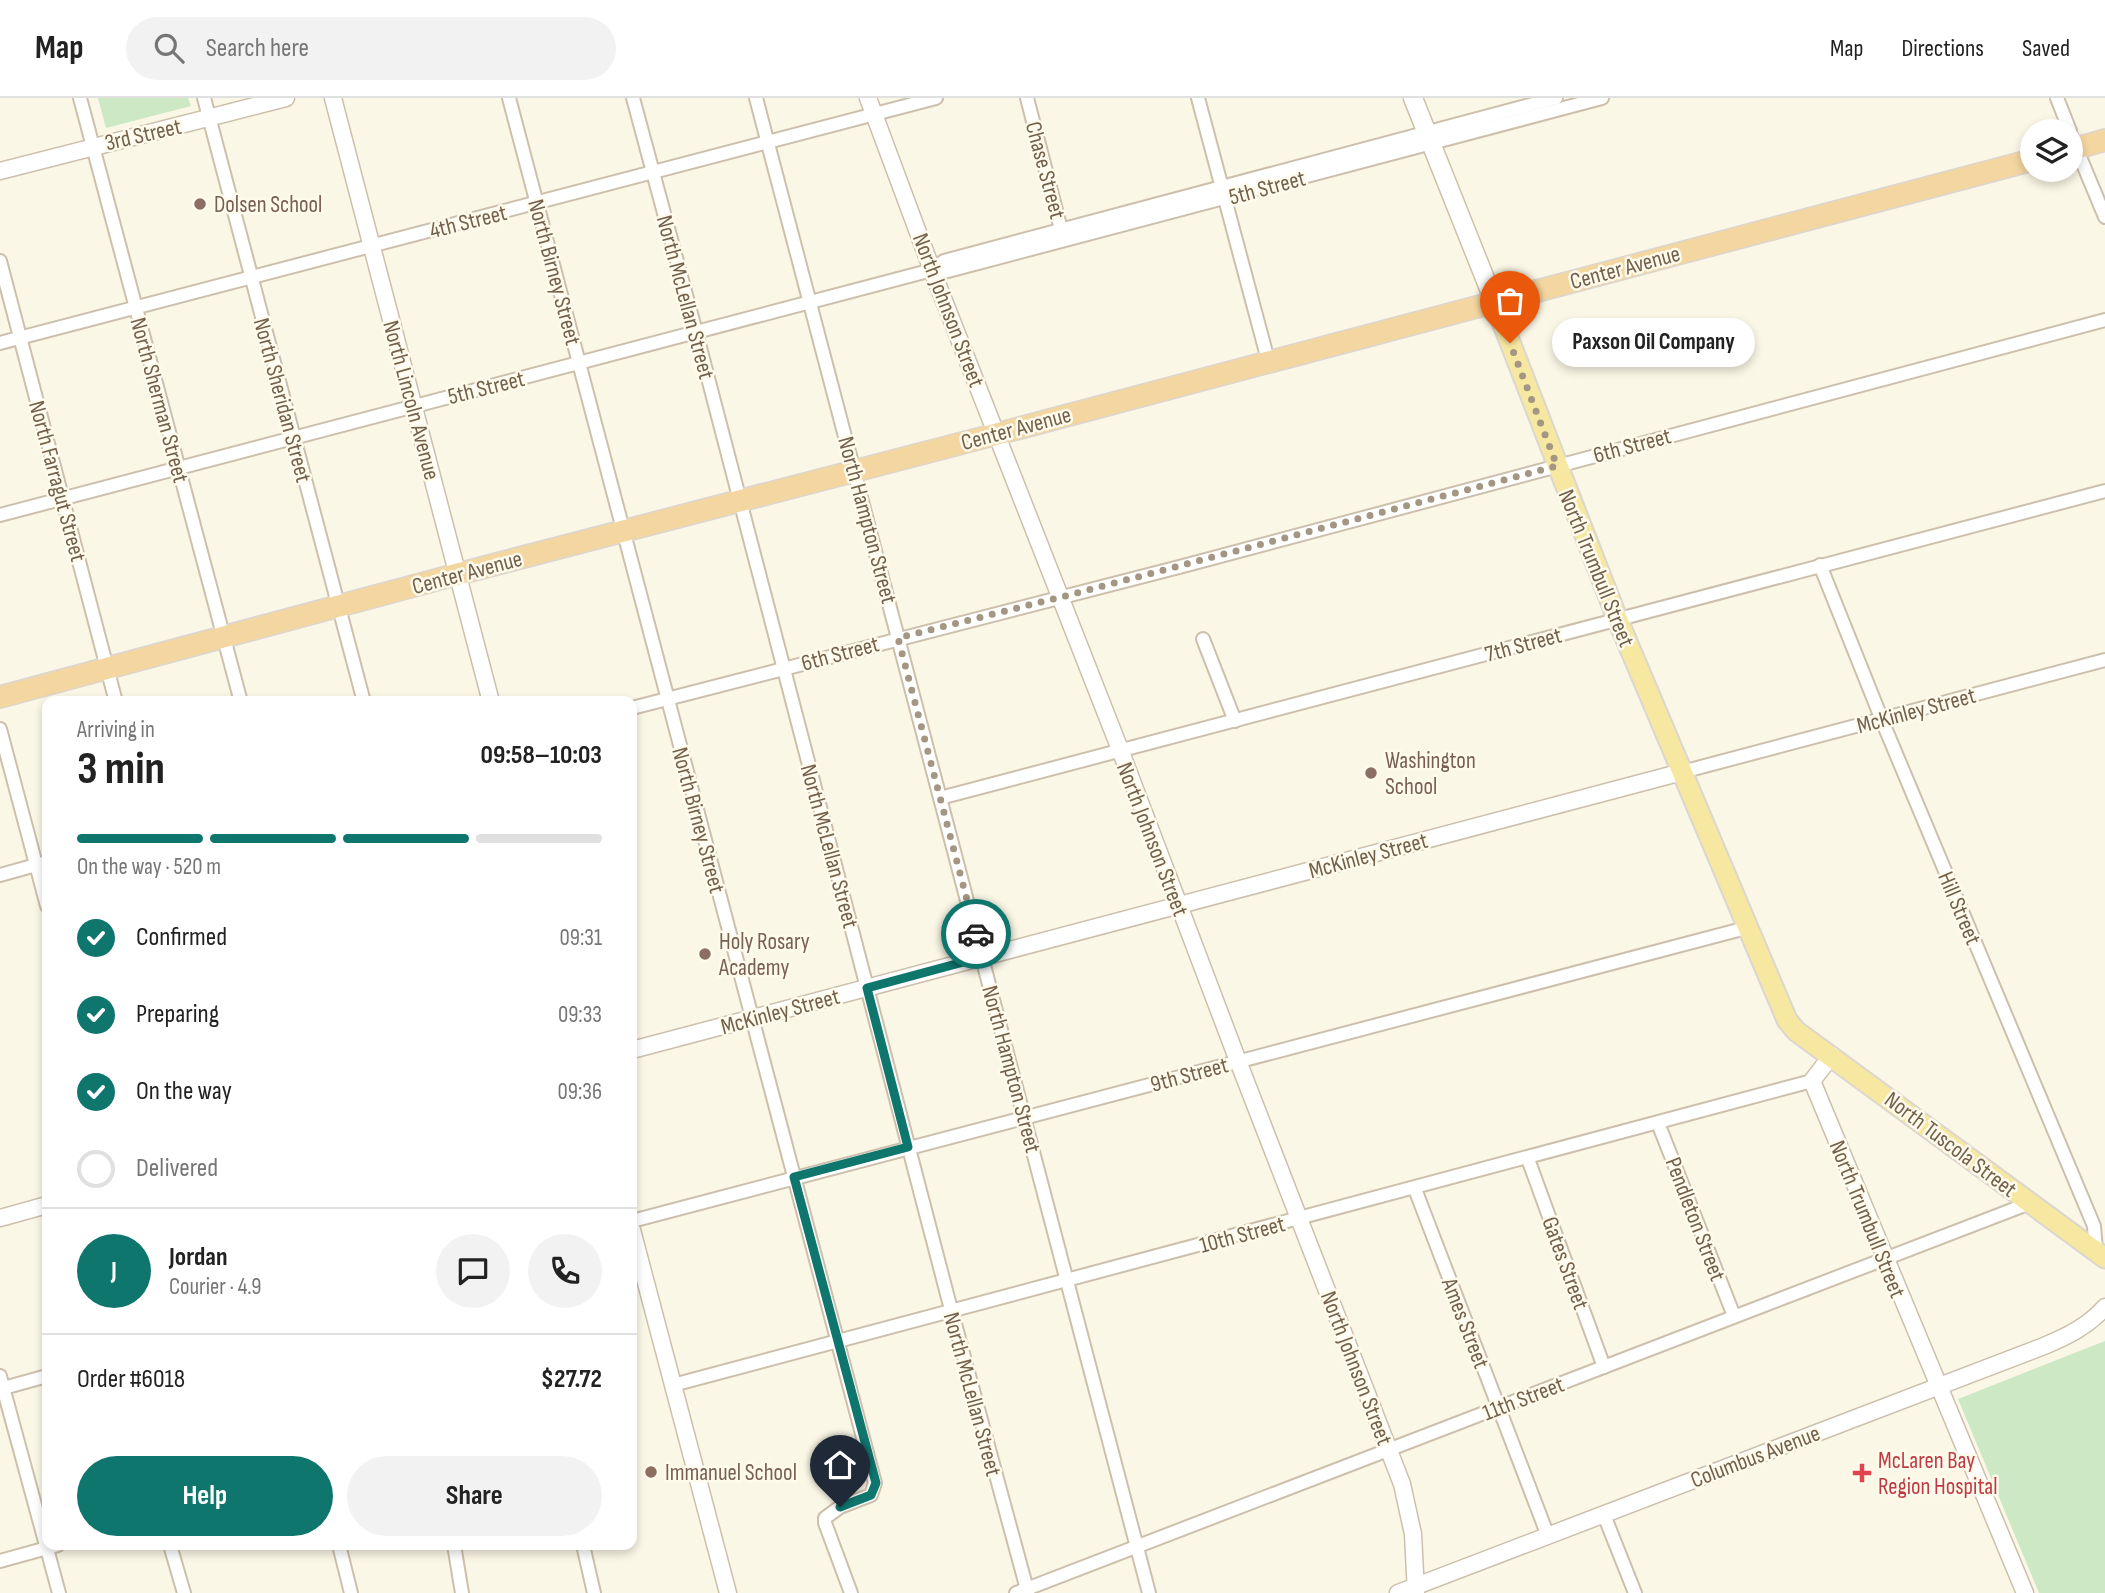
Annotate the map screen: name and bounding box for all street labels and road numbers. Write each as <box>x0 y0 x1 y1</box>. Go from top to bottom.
street label: 3rd Street <box>102 113 184 157</box>
street label: Chase Street <box>1019 119 1071 222</box>
street label: 5th Street <box>1226 164 1309 212</box>
street label: North Birney Street <box>521 196 587 348</box>
street label: 4th Street <box>427 199 510 245</box>
street label: North McLellan Street <box>650 212 720 382</box>
street label: North Johnson Street <box>906 230 990 391</box>
street label: Center Avenue <box>1567 240 1683 296</box>
street label: North Sherman Street <box>124 315 195 486</box>
street label: North Sheridan Street <box>247 315 317 485</box>
street label: North Lincoln Avenue <box>376 317 446 483</box>
street label: 5th Street <box>445 365 528 411</box>
street label: North Farragut Street <box>22 398 92 565</box>
street label: Center Avenue <box>958 401 1074 457</box>
street label: 6th Street <box>1590 422 1674 470</box>
street label: North Hampton Street <box>831 434 903 607</box>
street label: North Trumbull Street <box>1552 486 1640 651</box>
street label: Center Avenue <box>409 545 525 601</box>
street label: 7th Street <box>1482 621 1565 669</box>
street label: 6th Street <box>798 630 882 678</box>
street label: McKinley Street <box>1854 682 1979 740</box>
street label: North Birney Street <box>665 744 731 896</box>
street label: North Johnson Street <box>1110 759 1194 920</box>
street label: North McLellan Street <box>794 761 864 931</box>
street label: McKinley Street <box>1306 827 1431 885</box>
street label: Hill Street <box>1931 868 1987 949</box>
street label: McKinley Street <box>718 983 843 1041</box>
street label: North Hampton Street <box>975 983 1047 1156</box>
street label: 9th Street <box>1147 1051 1231 1099</box>
street label: North Tuscola Street <box>1879 1086 2022 1204</box>
street label: North Trumbull Street <box>1823 1137 1911 1302</box>
street label: Pendleton Street <box>1659 1154 1731 1285</box>
street label: 10th Street <box>1196 1210 1288 1260</box>
street label: Gates Street <box>1535 1213 1595 1314</box>
street label: Ames Street <box>1435 1273 1495 1373</box>
street label: North Johnson Street <box>1314 1288 1398 1449</box>
street label: North McLellan Street <box>937 1309 1007 1479</box>
street label: 11th Street <box>1479 1371 1568 1427</box>
street label: Columbus Avenue <box>1687 1419 1824 1494</box>

